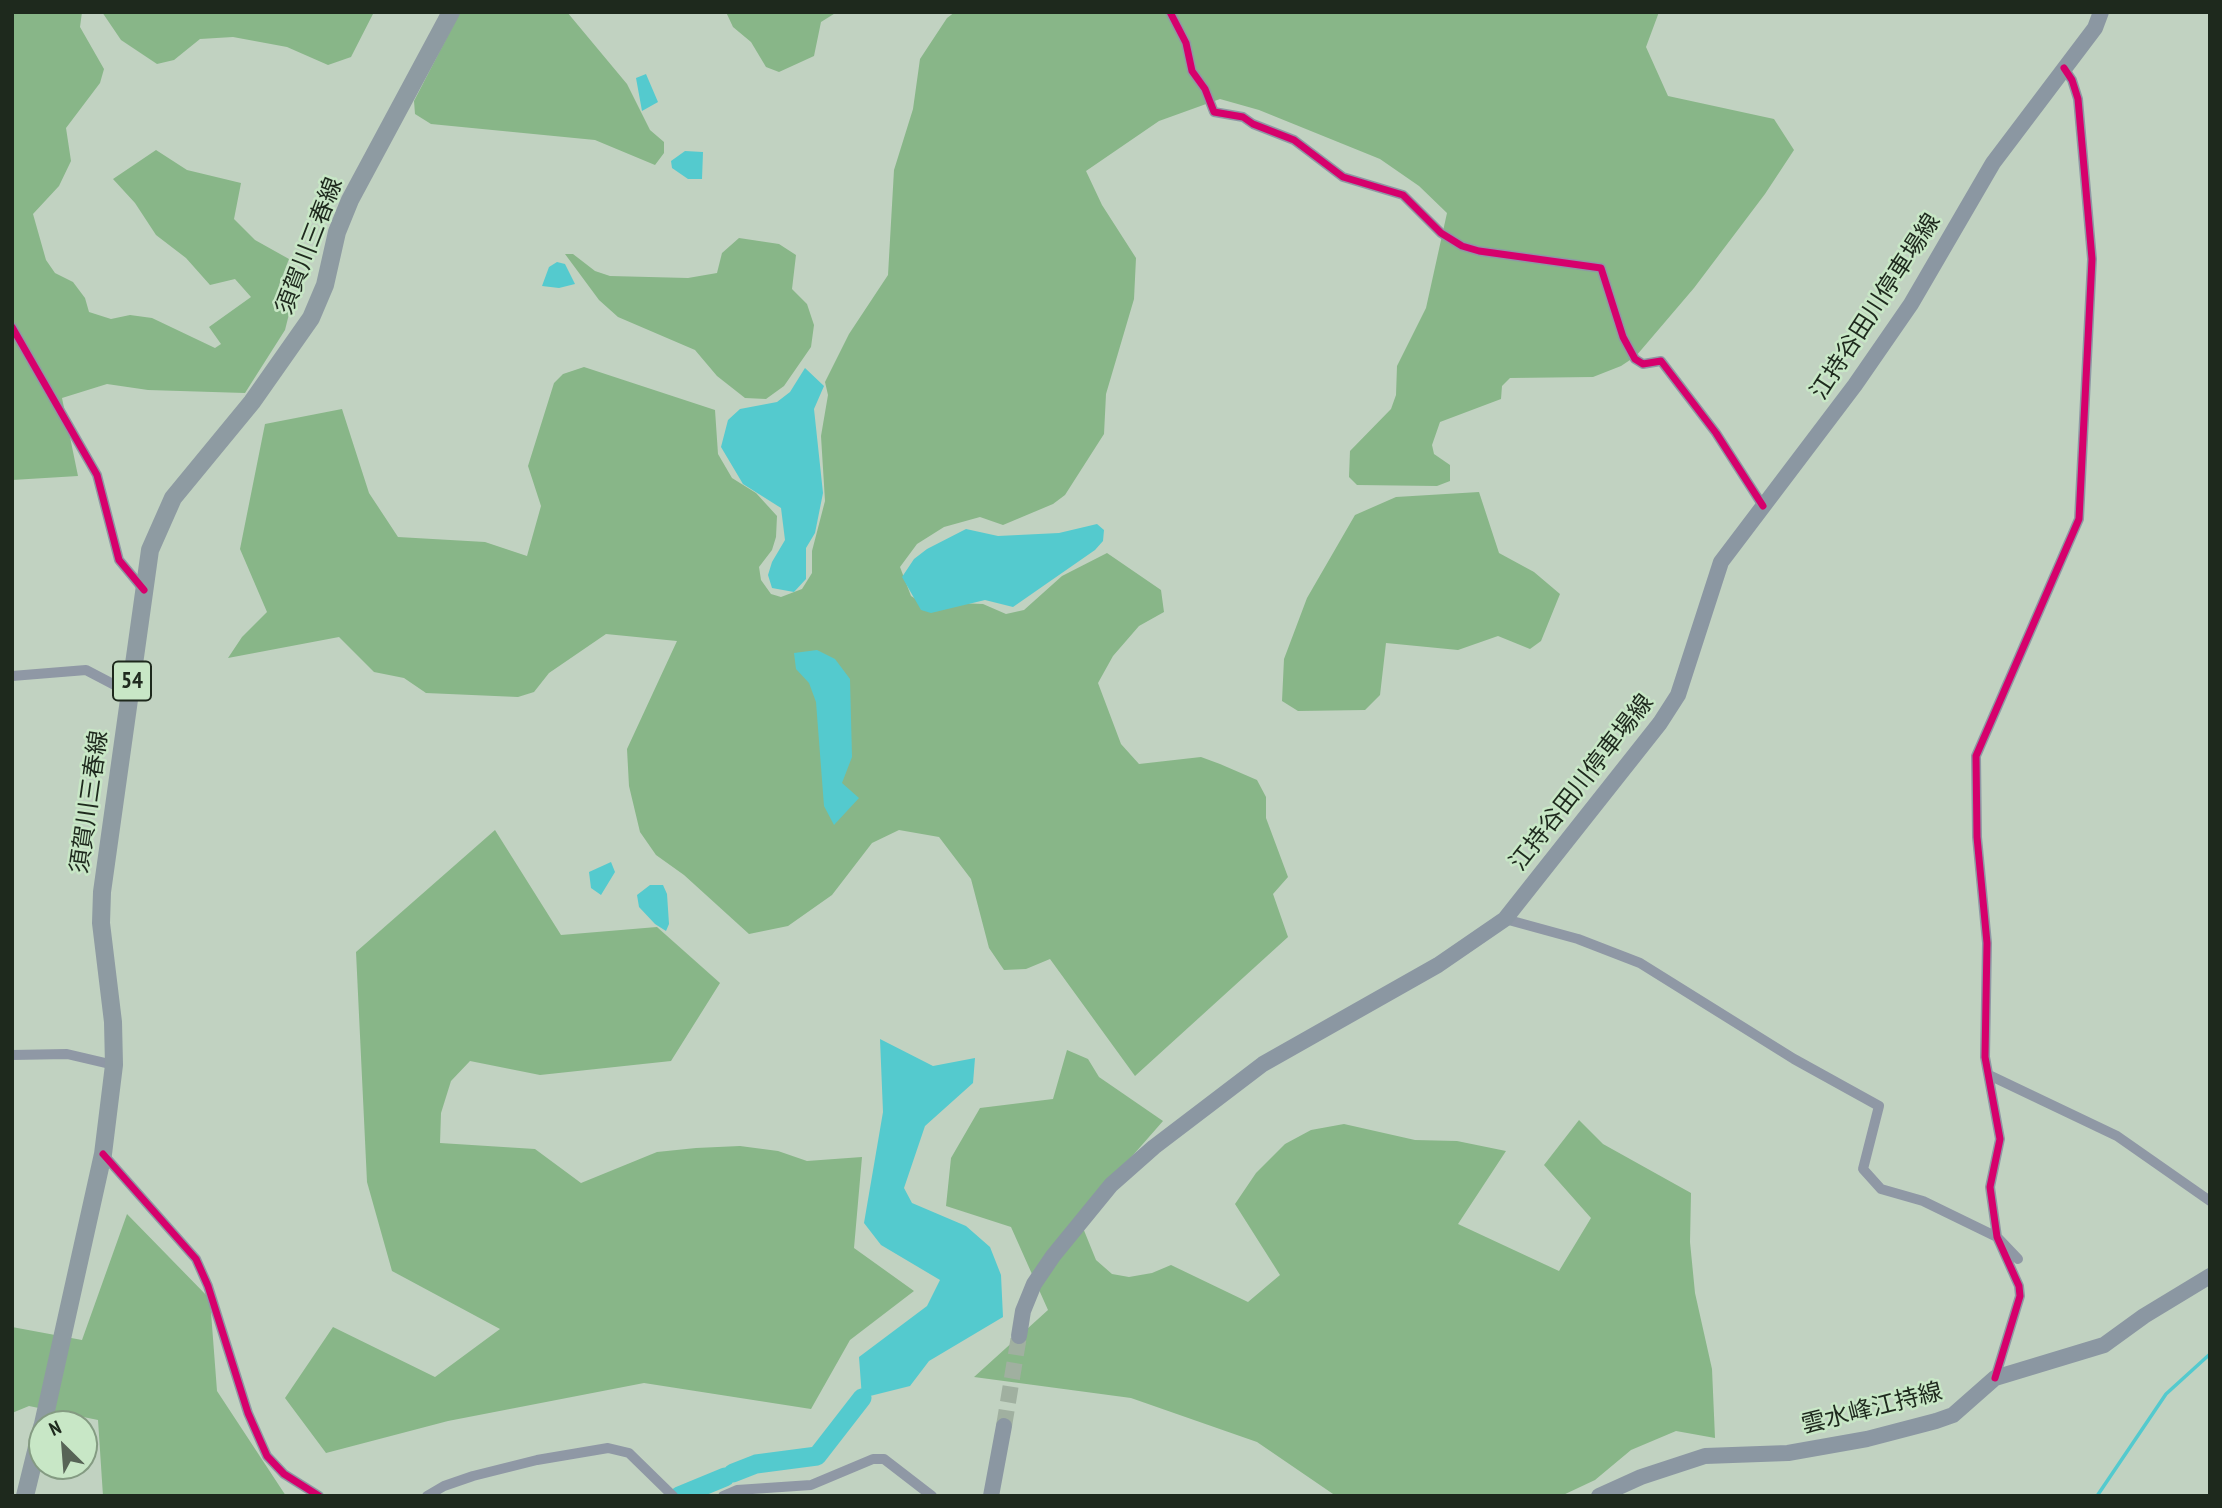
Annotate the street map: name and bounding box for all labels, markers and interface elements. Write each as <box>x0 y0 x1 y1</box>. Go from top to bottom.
street label: 須賀川三春線 <box>271 174 349 318</box>
street label: 江持谷田川停車場線 <box>1805 209 1947 405</box>
road number: 54 <box>113 662 151 701</box>
street label: 江持谷田川停車場線 <box>1504 689 1660 877</box>
street label: 須賀川三春線 <box>66 729 114 875</box>
street label: 雲水峰江持線 <box>1799 1378 1945 1440</box>
north arrow <box>28 1410 98 1480</box>
text: N <box>45 1415 65 1441</box>

